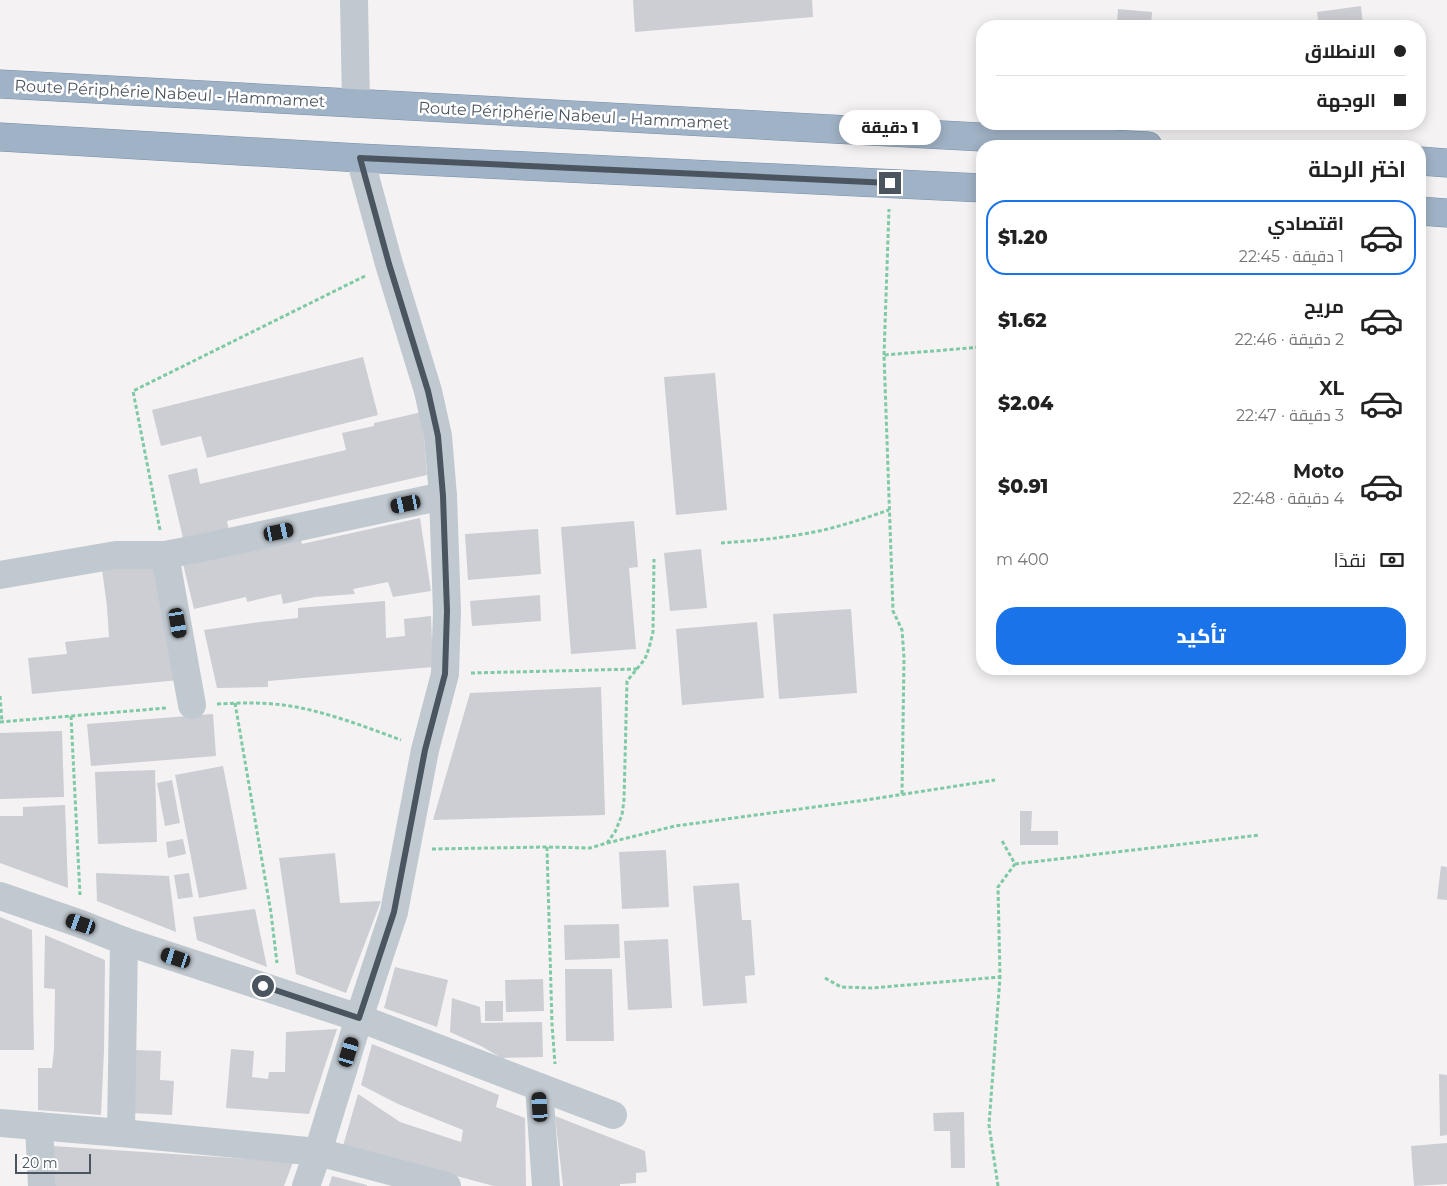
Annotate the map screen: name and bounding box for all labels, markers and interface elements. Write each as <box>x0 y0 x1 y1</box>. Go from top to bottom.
text: الانطلاق <box>1305 40 1376 63</box>
street label: Route Périphérie Nabeul - Hammamet <box>14 76 326 111</box>
text: الوجهة <box>1316 89 1376 112</box>
street label: Route Périphérie Nabeul - Hammamet <box>418 98 730 133</box>
callout: 1 دقيقة <box>839 110 941 146</box>
text: 1 دقيقة <box>861 118 919 137</box>
text: اختر الرحلة <box>1308 156 1406 183</box>
route end <box>879 172 901 194</box>
text: اقتصادي <box>1268 212 1344 235</box>
icon: car <box>1359 215 1404 260</box>
text: $1.20 <box>998 226 1048 249</box>
text: 1 دقيقة · 22:45 <box>1239 247 1344 266</box>
text: مريح <box>1304 295 1344 318</box>
icon: car <box>1359 298 1404 343</box>
text: $1.62 <box>998 309 1047 332</box>
text: 2 دقيقة · 22:46 <box>1235 330 1344 349</box>
text: XL <box>1319 377 1344 400</box>
icon: car <box>1359 381 1404 426</box>
text: $2.04 <box>998 392 1053 415</box>
text: 3 دقيقة · 22:47 <box>1236 406 1344 425</box>
text: Moto <box>1293 460 1344 483</box>
icon: car <box>1359 464 1404 509</box>
text: $0.91 <box>998 475 1048 498</box>
text: 4 دقيقة · 22:48 <box>1233 489 1344 508</box>
car <box>389 494 422 514</box>
car <box>262 522 295 542</box>
icon: cash <box>1378 546 1406 574</box>
text: نقدًا <box>1334 549 1366 572</box>
text: 400 m <box>996 550 1049 569</box>
car <box>168 607 187 639</box>
button: تأكيد <box>996 607 1406 665</box>
car <box>64 912 97 936</box>
car <box>159 946 192 970</box>
route start <box>252 975 274 997</box>
car <box>337 1035 360 1069</box>
car <box>531 1092 548 1122</box>
scale bar <box>15 1151 91 1174</box>
text: 20 m <box>22 1154 58 1172</box>

